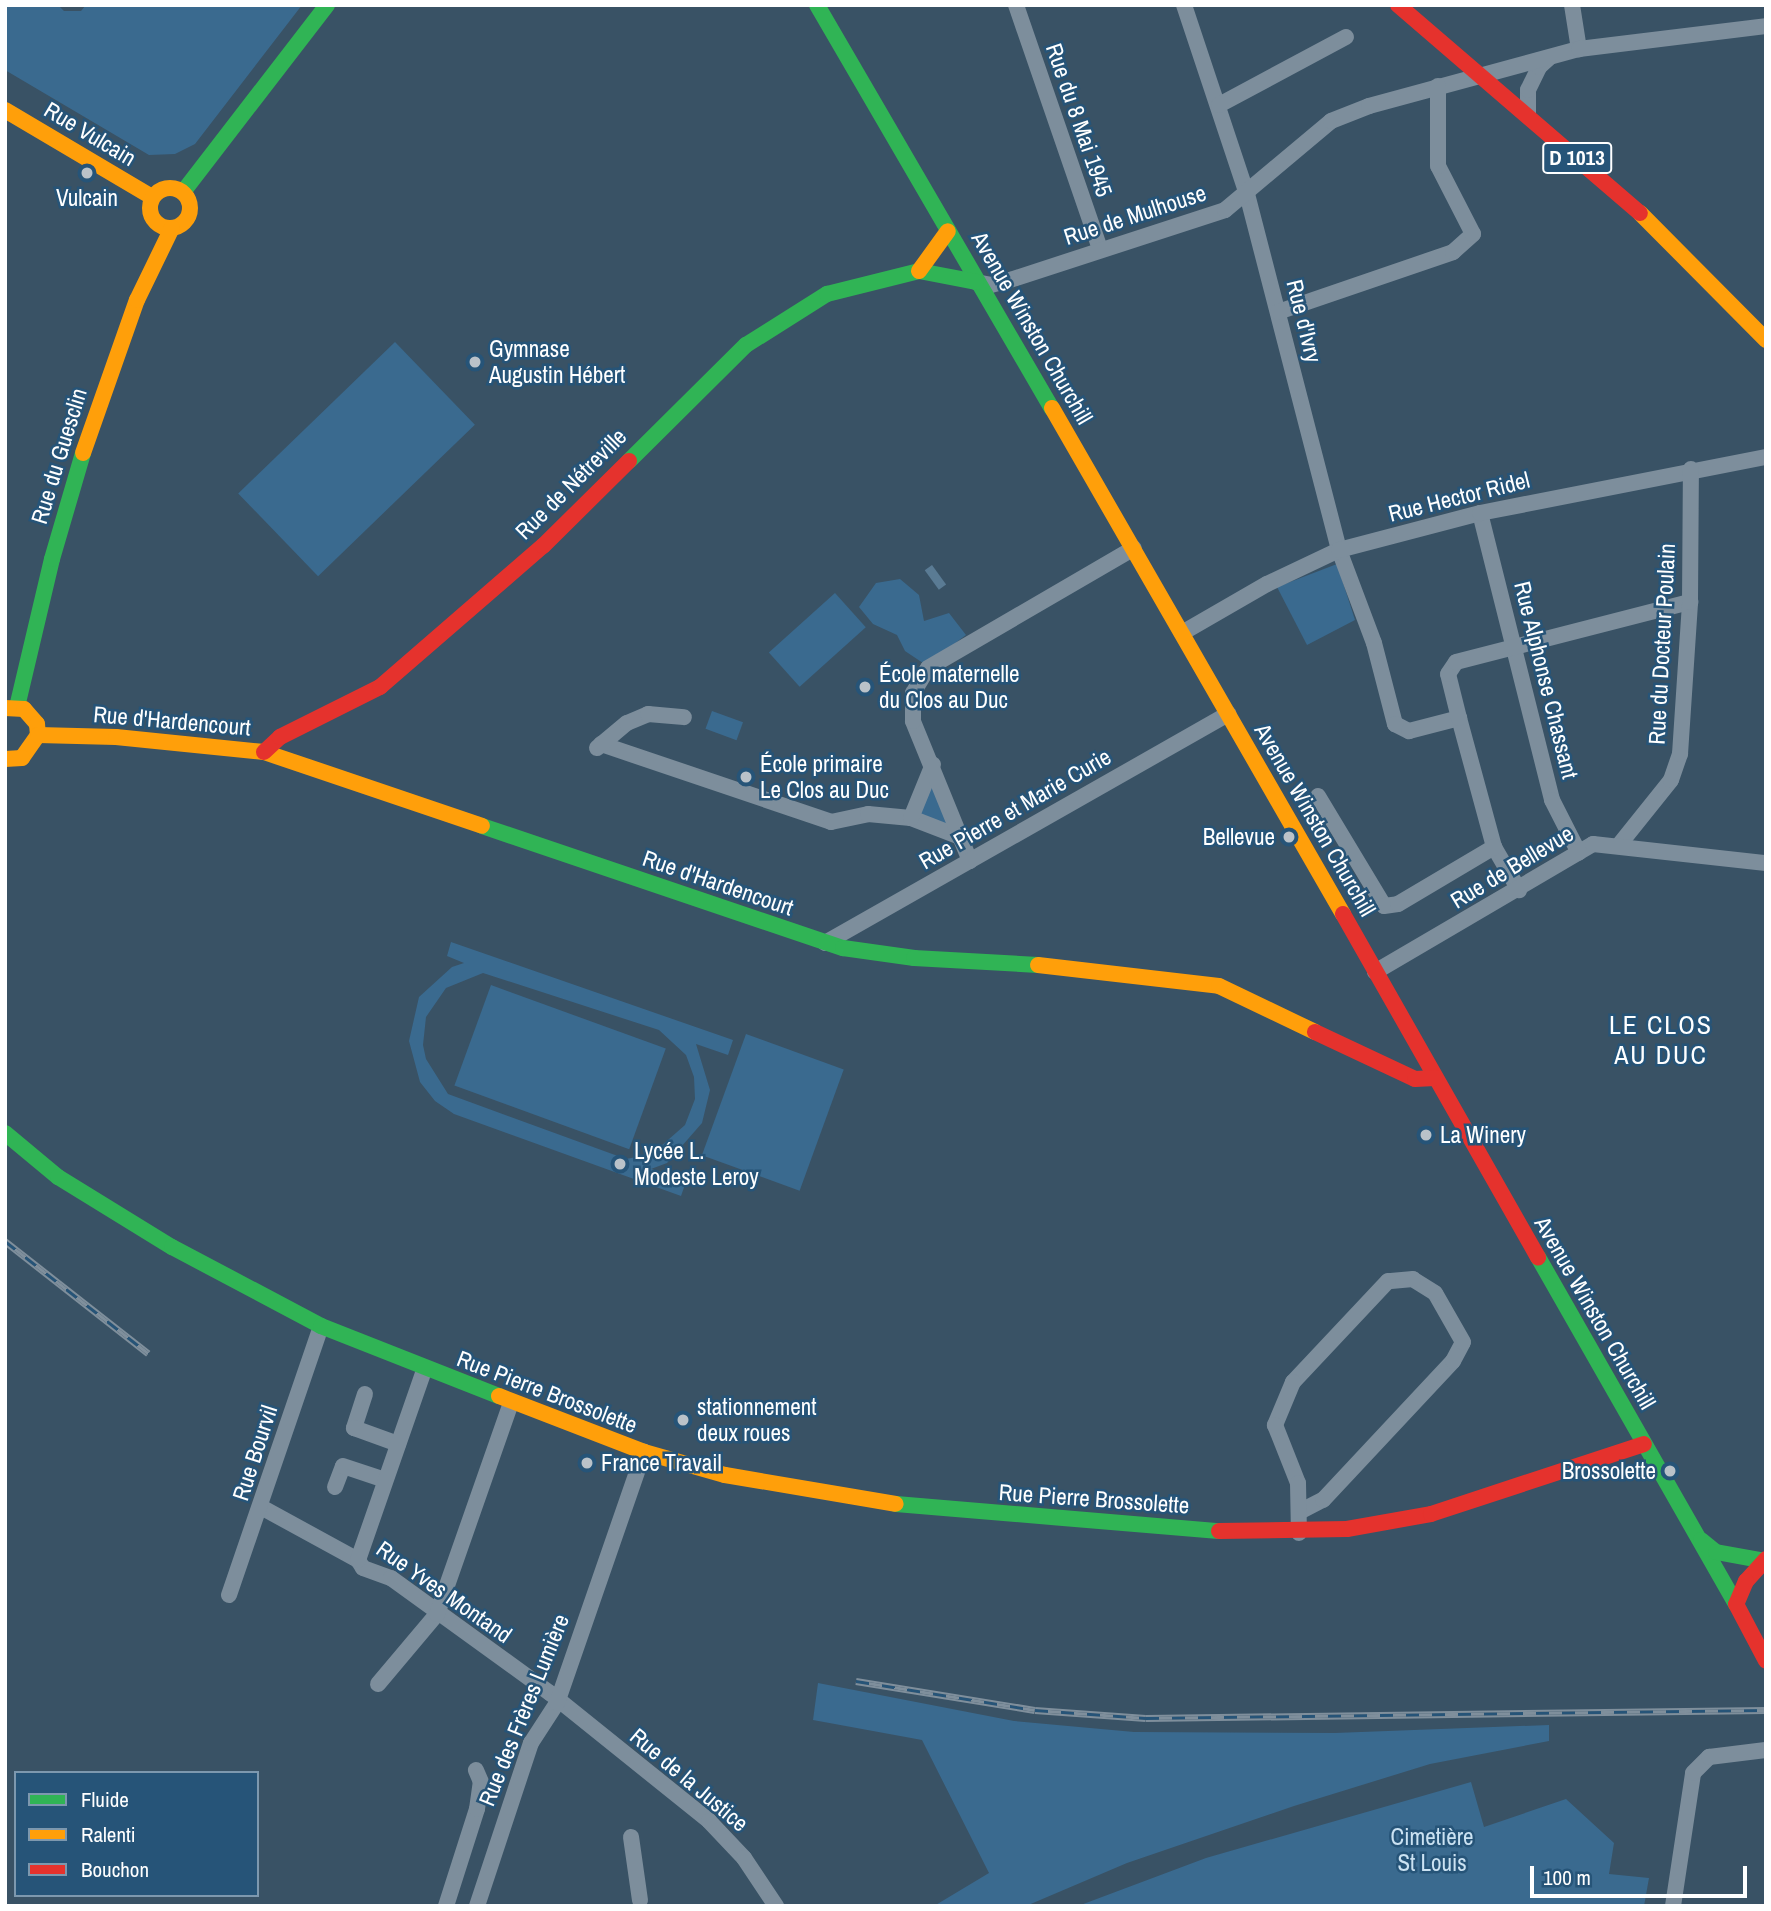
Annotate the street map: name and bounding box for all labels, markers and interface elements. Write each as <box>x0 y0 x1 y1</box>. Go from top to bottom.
street label: Rue du 8 Mai 1945 <box>1040 40 1118 200</box>
street label: Rue Vulcain <box>39 96 141 172</box>
road number: D 1013 <box>1542 140 1612 176</box>
marker: Vulcain <box>79 165 95 181</box>
street label: Rue de Mulhouse <box>1060 179 1210 251</box>
place label: Vulcain <box>56 184 118 212</box>
street label: Avenue Winston Churchill <box>966 227 1098 429</box>
street label: Rue d'Ivry <box>1280 277 1328 365</box>
place label: Gymnase Augustin Hébert <box>489 335 625 389</box>
marker: Gymnase Augustin Hébert <box>467 354 483 370</box>
street label: Rue du Guesclin <box>25 385 93 527</box>
street label: Rue de Nétreville <box>510 423 632 545</box>
street label: Rue Hector Ridel <box>1385 466 1533 528</box>
street label: Rue du Docteur Poulain <box>1643 543 1681 745</box>
street label: Rue Alphonse Chassant <box>1508 578 1584 782</box>
place label: École maternelle du Clos au Duc <box>879 660 1019 714</box>
marker: École maternelle du Clos au Duc <box>857 679 873 695</box>
street label: Rue d'Hardencourt <box>92 700 252 742</box>
street label: Avenue Winston Churchill <box>1249 719 1381 921</box>
street label: Rue Pierre et Marie Curie <box>914 743 1116 875</box>
place label: École primaire Le Clos au Duc <box>760 750 889 804</box>
marker: École primaire Le Clos au Duc <box>738 769 754 785</box>
street label: Rue de Bellevue <box>1446 820 1578 914</box>
place label: Bellevue <box>1203 823 1275 851</box>
marker: Bellevue <box>1281 829 1297 845</box>
street label: Rue d'Hardencourt <box>639 844 797 922</box>
district label: LE CLOS AU DUC <box>1610 1009 1712 1070</box>
place label: La Winery <box>1440 1121 1526 1149</box>
marker: La Winery <box>1418 1127 1434 1143</box>
place label: Lycée L. Modeste Leroy <box>634 1137 759 1191</box>
marker: Lycée L. Modeste Leroy <box>612 1156 628 1172</box>
street label: Avenue Winston Churchill <box>1529 1212 1661 1414</box>
street label: Rue Pierre Brossolette <box>453 1345 641 1439</box>
place label: stationnement deux roues <box>697 1393 817 1447</box>
street label: Rue Bourvil <box>227 1402 283 1504</box>
marker: stationnement deux roues <box>675 1412 691 1428</box>
place label: France Travail <box>601 1449 722 1477</box>
marker: France Travail <box>579 1455 595 1471</box>
place label: Brossolette <box>1562 1457 1656 1485</box>
marker: Brossolette <box>1662 1463 1678 1479</box>
street label: Rue Pierre Brossolette <box>998 1479 1190 1519</box>
street label: Rue Yves Montand <box>371 1535 517 1649</box>
street label: Rue des Frères Lumière <box>473 1610 575 1810</box>
street label: Rue de la Justice <box>624 1723 754 1837</box>
legend <box>14 1771 259 1897</box>
text: Fluide <box>81 1785 129 1814</box>
text: Ralenti <box>81 1820 136 1849</box>
park label: Cimetière St Louis <box>1391 1823 1473 1877</box>
scale bar <box>1533 1852 1750 1896</box>
text: Bouchon <box>81 1855 149 1884</box>
text: 100 m <box>1543 1863 1591 1892</box>

